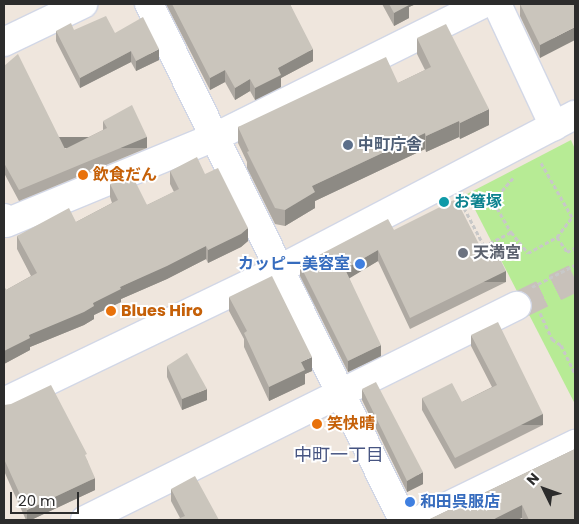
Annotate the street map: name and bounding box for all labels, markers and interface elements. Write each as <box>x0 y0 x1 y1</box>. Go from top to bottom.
place label: 中町庁舎 <box>358 135 422 155</box>
marker: 中町庁舎 <box>342 139 354 151</box>
place label: 飲食だん <box>93 165 157 185</box>
marker: 飲食だん <box>77 169 89 181</box>
place label: お箸塚 <box>454 192 502 212</box>
marker: お箸塚 <box>438 196 450 208</box>
place label: 天満宮 <box>473 243 521 263</box>
marker: 天満宮 <box>457 247 469 259</box>
place label: カッピー美容室 <box>238 254 350 274</box>
marker: カッピー美容室 <box>354 258 366 270</box>
place label: Blues Hiro <box>121 301 203 321</box>
marker: Blues Hiro <box>105 305 117 317</box>
place label: 笑快晴 <box>327 414 375 434</box>
marker: 笑快晴 <box>311 418 323 430</box>
district label: 中町一丁目 <box>294 444 384 466</box>
north arrow <box>519 464 569 514</box>
text: N <box>522 468 544 490</box>
scale bar <box>12 482 81 514</box>
text: 20 m <box>18 490 56 511</box>
place label: 和田呉服店 <box>420 492 500 512</box>
marker: 和田呉服店 <box>404 496 416 508</box>

